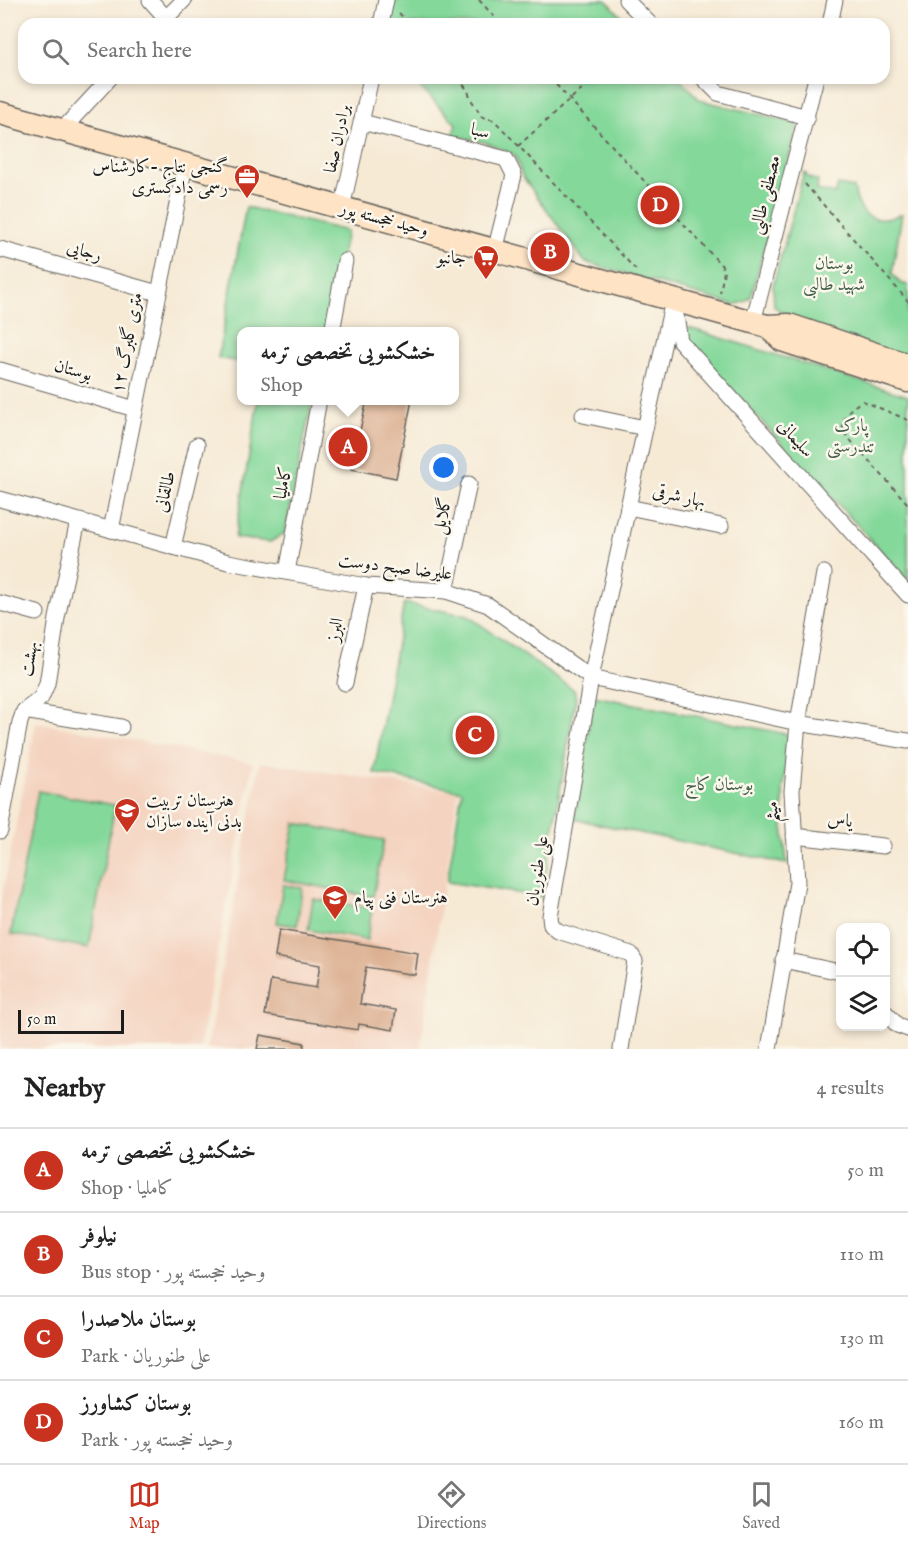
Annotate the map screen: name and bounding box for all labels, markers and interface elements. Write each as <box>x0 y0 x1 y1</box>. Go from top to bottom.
search box <box>18 18 890 84</box>
icon: search <box>39 35 72 68</box>
text: Search here <box>87 37 192 65</box>
street label: برادران صفا <box>320 103 356 175</box>
street label: سبا <box>468 119 492 145</box>
street label: مصطفی طالبی <box>745 153 789 237</box>
place label: گنجی نتاج -کارشناس رسمی دادگستری <box>92 156 228 200</box>
office icon: گنجی نتاج -کارشناس رسمی دادگستری <box>232 162 262 200</box>
pin: D <box>640 182 680 228</box>
street label: وحید خجسته پور <box>335 197 431 243</box>
pin: B <box>530 230 570 274</box>
street label: رجایی <box>64 236 104 268</box>
supermarket icon: جانبو <box>471 243 501 281</box>
place label: جانبو <box>435 247 466 270</box>
park label: بوستان شهید طالبی <box>803 253 865 299</box>
street label: ۱۲ متری گلبرگ <box>106 290 149 395</box>
popup <box>237 327 459 405</box>
text: خشکشویی تخصصی ترمه <box>260 339 436 367</box>
street label: بوستان <box>51 355 95 387</box>
text: Shop <box>260 373 303 398</box>
street label: سلیمانی <box>772 415 818 463</box>
park label: پارک تندرستی <box>827 415 875 459</box>
pin: A <box>328 424 368 470</box>
your location <box>429 453 458 482</box>
street label: کاملیا <box>270 465 298 501</box>
street label: طالقانی <box>150 469 182 515</box>
street label: بهار شرقی <box>650 480 708 514</box>
street label: گلایل <box>427 495 458 537</box>
street label: علیرضا صبح دوست <box>336 550 453 589</box>
street label: البرز <box>322 616 350 646</box>
street label: بهشت <box>16 640 44 678</box>
pin: C <box>456 712 494 758</box>
park label: بوستان کاج <box>685 774 753 800</box>
place label: هنرستان تربیت بدنی آینده سازان <box>146 790 242 834</box>
school or university icon: هنرستان تربیت بدنی آینده سازان <box>112 796 142 834</box>
street label: میثم <box>761 801 790 823</box>
street label: یاس <box>826 808 855 834</box>
street label: علی طنوریان <box>521 834 555 908</box>
school or university icon: هنرستان فنی پیام <box>320 883 350 921</box>
place label: هنرستان فنی پیام <box>354 887 448 913</box>
map controls <box>836 923 890 1031</box>
button: locate <box>836 923 890 977</box>
button: layers <box>836 977 890 1031</box>
scale bar <box>18 1007 124 1034</box>
text: 50 m <box>27 1010 56 1030</box>
text: Nearby <box>24 1072 105 1105</box>
text: 4 results <box>817 1076 884 1101</box>
text: خشکشویی تخصصی ترمه <box>81 1138 256 1166</box>
text: A <box>37 1158 50 1183</box>
text: 50 m <box>847 1158 884 1183</box>
text: Shop · کاملیا <box>81 1176 173 1201</box>
text: نیلوفر <box>81 1222 117 1250</box>
text: B <box>37 1242 50 1267</box>
text: 110 m <box>840 1242 884 1267</box>
text: Bus stop · وحید خجسته پور <box>81 1260 265 1285</box>
text: بوستان ملاصدرا <box>81 1306 196 1334</box>
text: C <box>36 1326 51 1351</box>
text: 130 m <box>839 1326 884 1351</box>
text: Park · علی طنوریان <box>81 1344 211 1369</box>
text: بوستان کشاورز <box>81 1390 191 1418</box>
text: D <box>35 1410 52 1435</box>
text: 160 m <box>838 1410 884 1435</box>
text: Park · وحید خجسته پور <box>81 1428 233 1453</box>
tab: Map <box>128 1478 161 1534</box>
tab: Directions <box>417 1478 486 1534</box>
tab: Saved <box>742 1478 780 1534</box>

